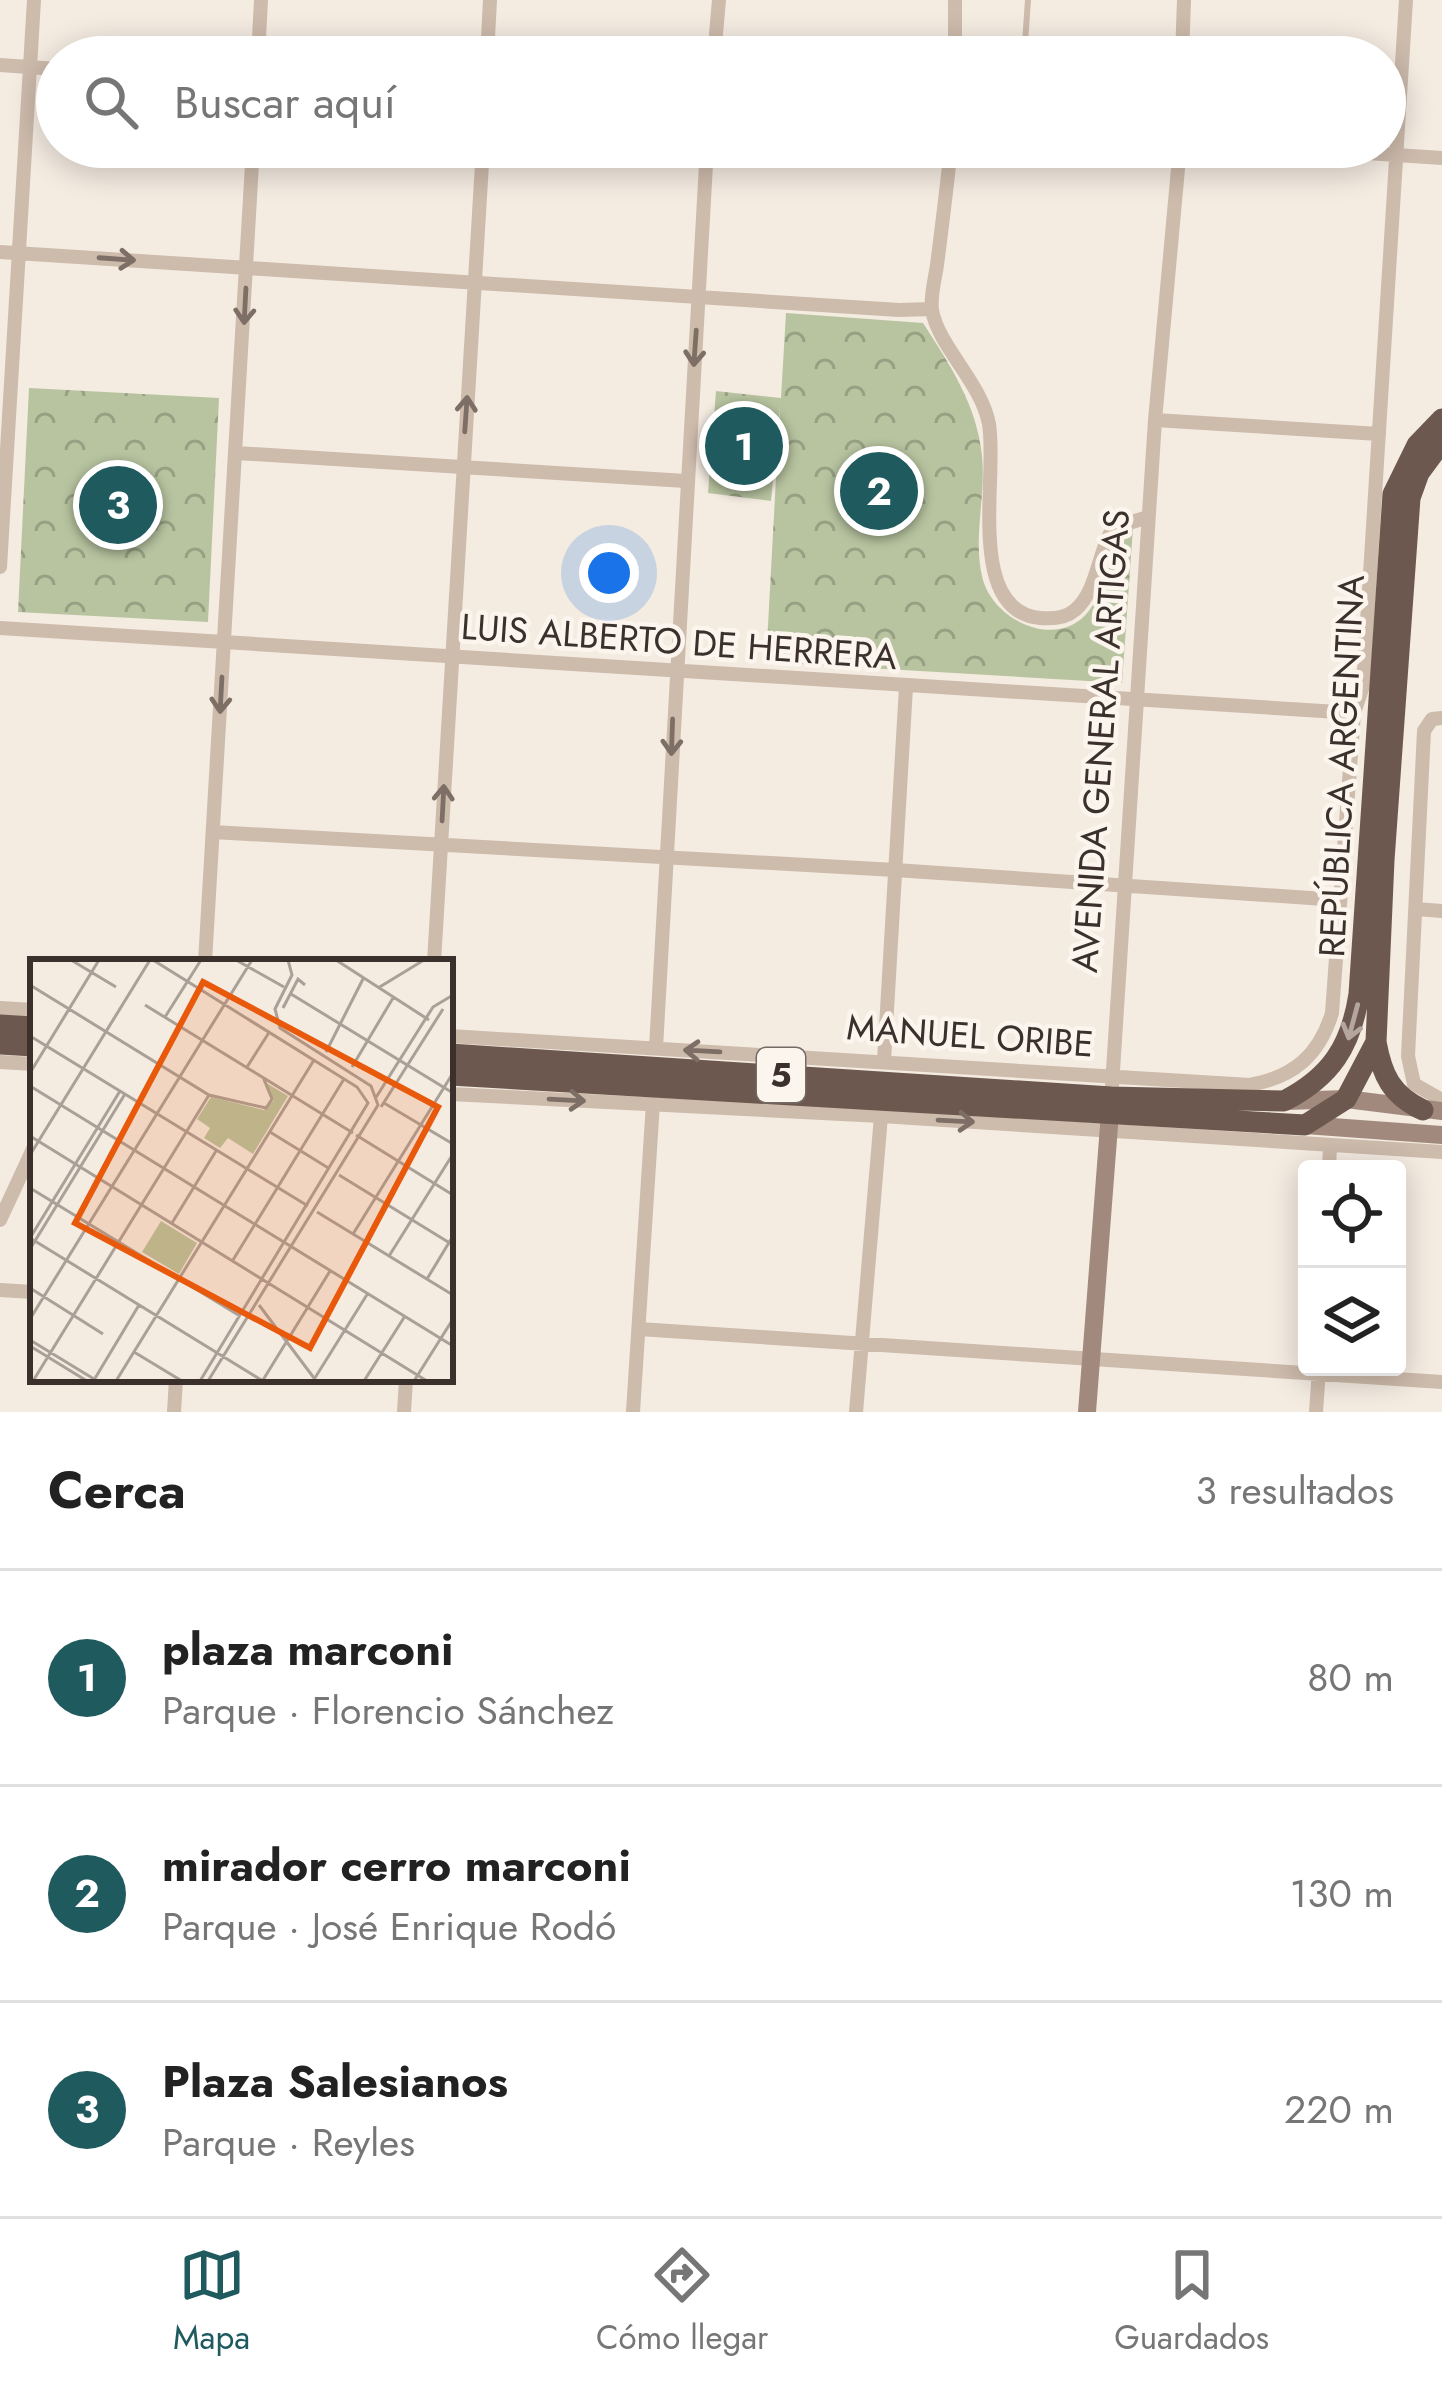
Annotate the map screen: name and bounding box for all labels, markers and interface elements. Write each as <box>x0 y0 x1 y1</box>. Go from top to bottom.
search box <box>36 36 1406 168</box>
icon: search <box>78 69 144 135</box>
text: Buscar aquí <box>174 70 396 135</box>
one-way arrow <box>97 248 136 271</box>
one-way arrow <box>233 286 256 325</box>
one-way arrow <box>683 328 706 367</box>
one-way arrow <box>455 395 478 434</box>
pin: 1 <box>705 401 783 491</box>
pin: 2 <box>840 446 918 536</box>
pin: 3 <box>79 460 157 550</box>
street label: AVENIDA GENERAL ARTIGAS <box>1058 507 1142 975</box>
your location <box>579 543 639 603</box>
street label: REPÚBLICA ARGENTINA <box>1305 573 1377 958</box>
street label: LUIS ALBERTO DE HERRERA <box>459 600 899 682</box>
one-way arrow <box>209 675 232 714</box>
one-way arrow <box>661 717 684 756</box>
one-way arrow <box>432 784 455 823</box>
inset map <box>30 959 453 1382</box>
street label: MANUEL ORIBE <box>845 1000 1095 1070</box>
one-way arrow <box>1340 1002 1362 1040</box>
one-way arrow <box>683 1039 722 1062</box>
road number: 5 <box>757 1048 805 1102</box>
one-way arrow <box>547 1089 586 1112</box>
one-way arrow <box>936 1109 975 1132</box>
map controls <box>1298 1160 1406 1376</box>
button: locate <box>1298 1160 1406 1268</box>
button: layers <box>1298 1268 1406 1376</box>
text: Cerca <box>48 1453 186 1527</box>
text: 3 resultados <box>1196 1462 1394 1519</box>
text: plaza marconi <box>162 1617 453 1682</box>
text: 1 <box>77 1649 97 1706</box>
text: 80 m <box>1307 1649 1394 1706</box>
text: Parque · Florencio Sánchez <box>162 1682 614 1739</box>
text: mirador cerro marconi <box>162 1833 631 1898</box>
text: 2 <box>74 1865 100 1922</box>
text: 130 m <box>1290 1865 1394 1922</box>
text: Parque · José Enrique Rodó <box>162 1898 616 1955</box>
text: Plaza Salesianos <box>162 2049 508 2114</box>
text: 3 <box>75 2081 99 2138</box>
text: 220 m <box>1284 2081 1394 2138</box>
text: Parque · Reyles <box>162 2114 415 2171</box>
tab: Mapa <box>173 2242 250 2361</box>
tab: Cómo llegar <box>596 2242 768 2361</box>
tab: Guardados <box>1114 2242 1269 2361</box>

